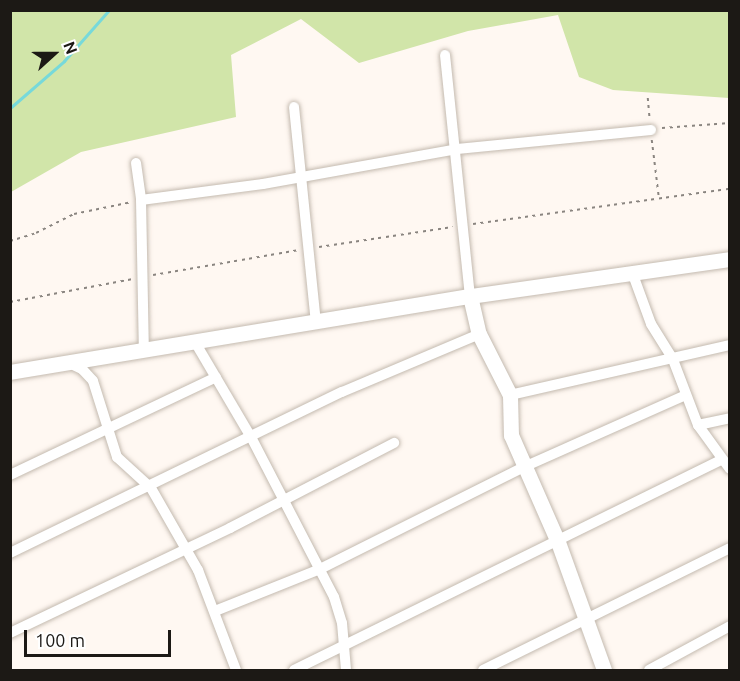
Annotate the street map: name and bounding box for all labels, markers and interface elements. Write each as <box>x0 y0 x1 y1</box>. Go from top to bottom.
north arrow <box>24 24 84 84</box>
text: N <box>60 39 81 56</box>
scale bar <box>27 618 174 656</box>
text: 100 m <box>35 630 85 650</box>

